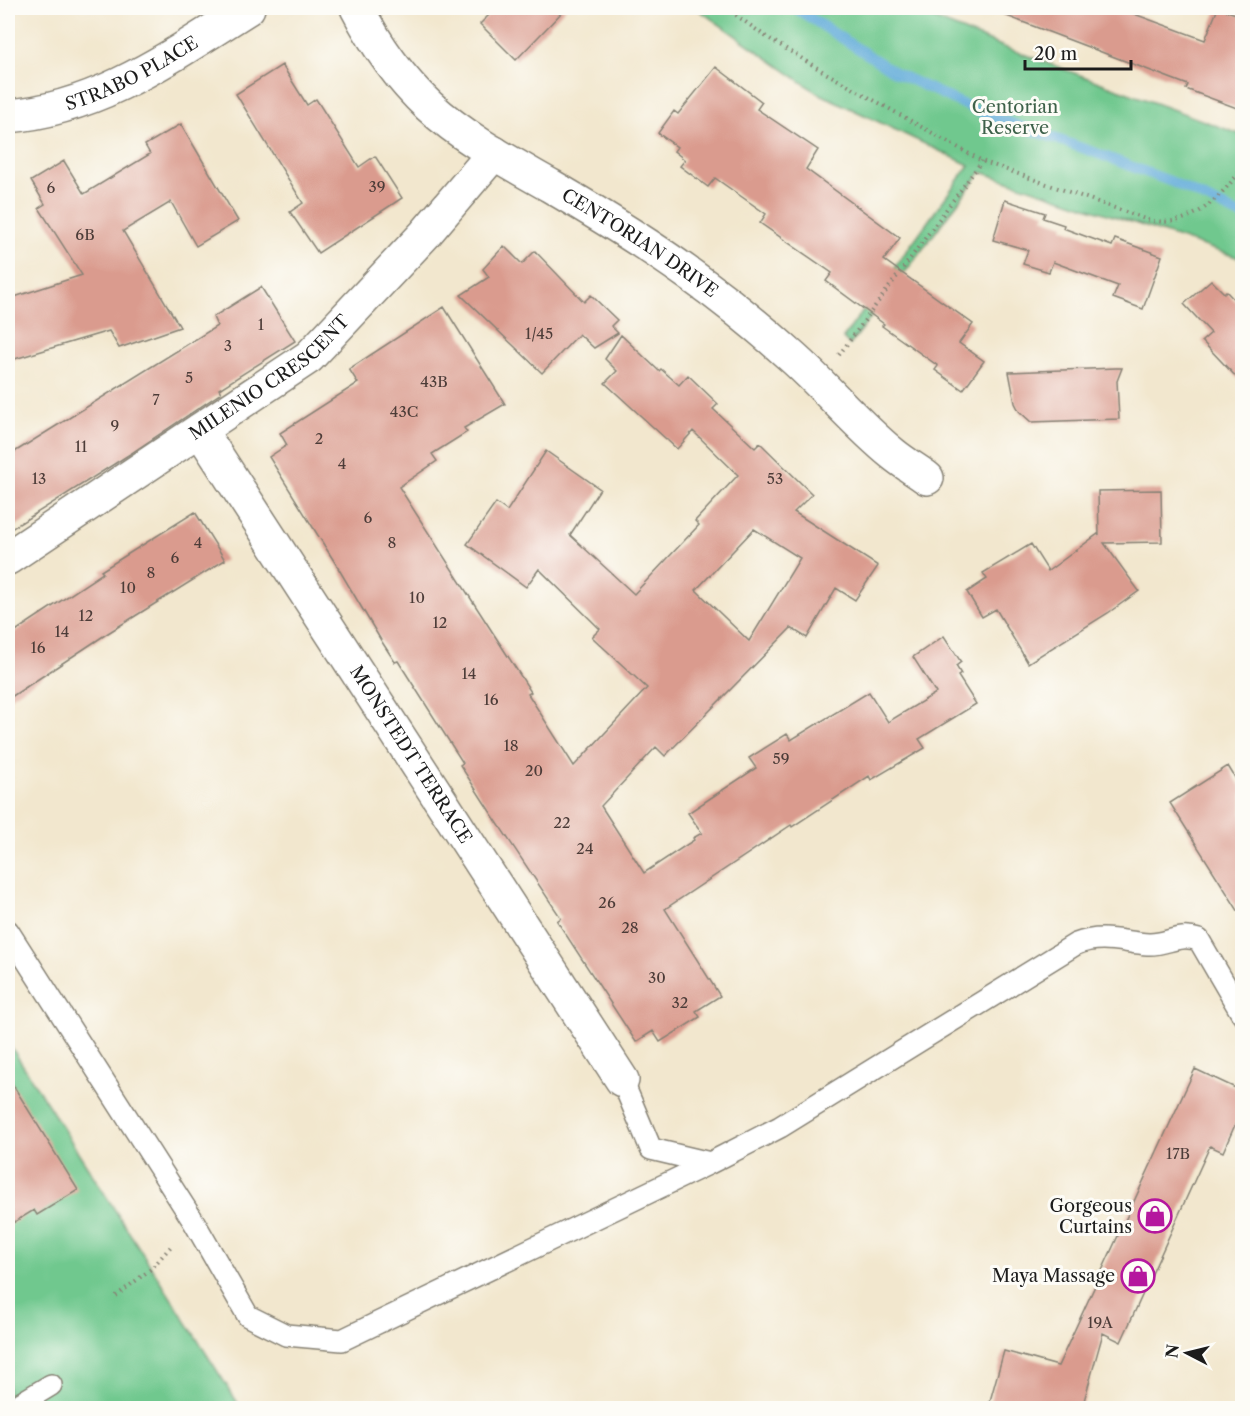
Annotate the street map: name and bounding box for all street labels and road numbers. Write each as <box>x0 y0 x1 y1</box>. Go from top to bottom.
street label: STRABO PLACE <box>63 31 202 116</box>
street label: CENTORIAN DRIVE <box>558 184 722 302</box>
street label: MILENIO CRESCENT <box>185 310 354 445</box>
street label: MONSTEDT TERRACE <box>345 662 476 848</box>

